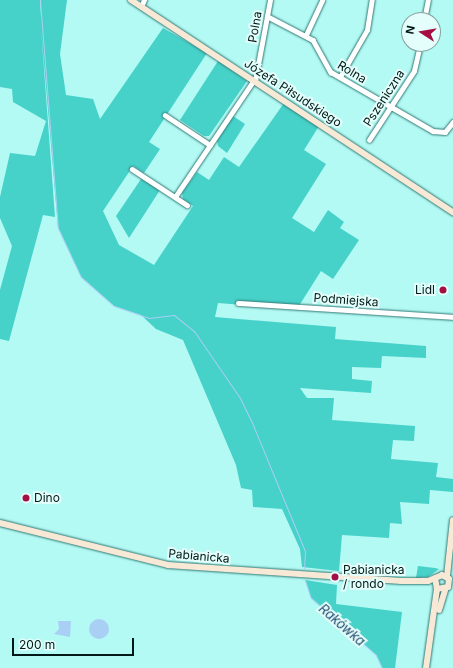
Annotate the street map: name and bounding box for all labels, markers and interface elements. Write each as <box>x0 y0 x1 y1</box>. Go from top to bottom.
street label: Polna <box>245 10 265 44</box>
north arrow <box>401 12 441 52</box>
text: N <box>403 24 418 35</box>
street label: Józefa Piłsudskiego <box>242 56 344 130</box>
street label: Rolna <box>335 58 369 86</box>
street label: Pszeniczna <box>360 67 408 129</box>
place label: Lidl <box>415 283 435 297</box>
marker: Lidl <box>438 285 448 295</box>
street label: Podmiejska <box>313 291 379 309</box>
place label: Dino <box>34 491 60 505</box>
marker: Dino <box>21 493 31 503</box>
street label: Pabianicka <box>168 546 230 566</box>
place label: Pabianicka / rondo <box>343 563 405 591</box>
marker: Pabianicka / rondo <box>330 572 340 582</box>
water label: Rakówka <box>316 601 368 649</box>
scale bar <box>14 630 136 656</box>
text: 200 m <box>19 637 55 652</box>

